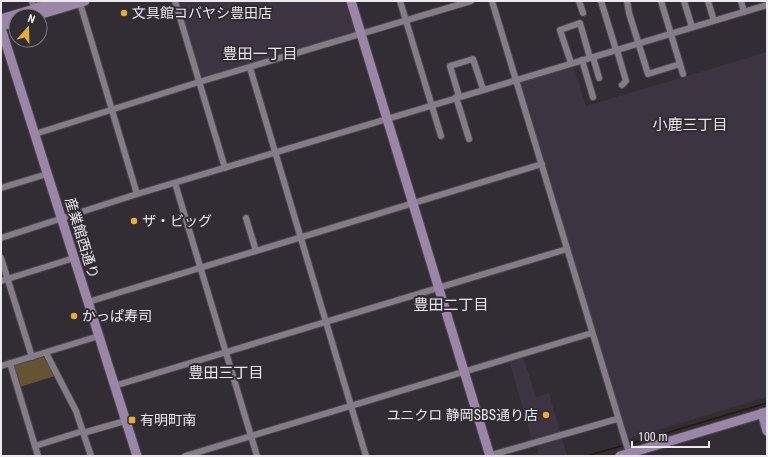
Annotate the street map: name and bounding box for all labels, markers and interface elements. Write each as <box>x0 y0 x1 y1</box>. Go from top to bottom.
place label: 文具館コバヤシ豊田店 <box>132 5 272 21</box>
north arrow <box>8 8 48 48</box>
marker: 文具館コバヤシ豊田店 <box>119 8 129 18</box>
text: N <box>26 12 37 26</box>
district label: 豊田一丁目 <box>222 45 298 63</box>
district label: 小鹿三丁目 <box>652 116 728 134</box>
street label: 産業館西通り <box>62 195 102 281</box>
place label: ザ・ビッグ <box>142 213 212 229</box>
marker: ザ・ビッグ <box>129 216 139 226</box>
district label: 豊田二丁目 <box>413 296 489 314</box>
place label: かっぱ寿司 <box>82 308 152 324</box>
marker: かっぱ寿司 <box>69 311 79 321</box>
district label: 豊田三丁目 <box>188 364 264 382</box>
place label: ユニクロ 静岡SBS通り店 <box>387 407 538 423</box>
marker: ユニクロ 静岡SBS通り店 <box>541 410 551 420</box>
place label: 有明町南 <box>140 412 196 428</box>
marker: 有明町南 <box>127 415 137 425</box>
scale bar <box>632 423 709 449</box>
text: 100 m <box>638 430 668 444</box>

